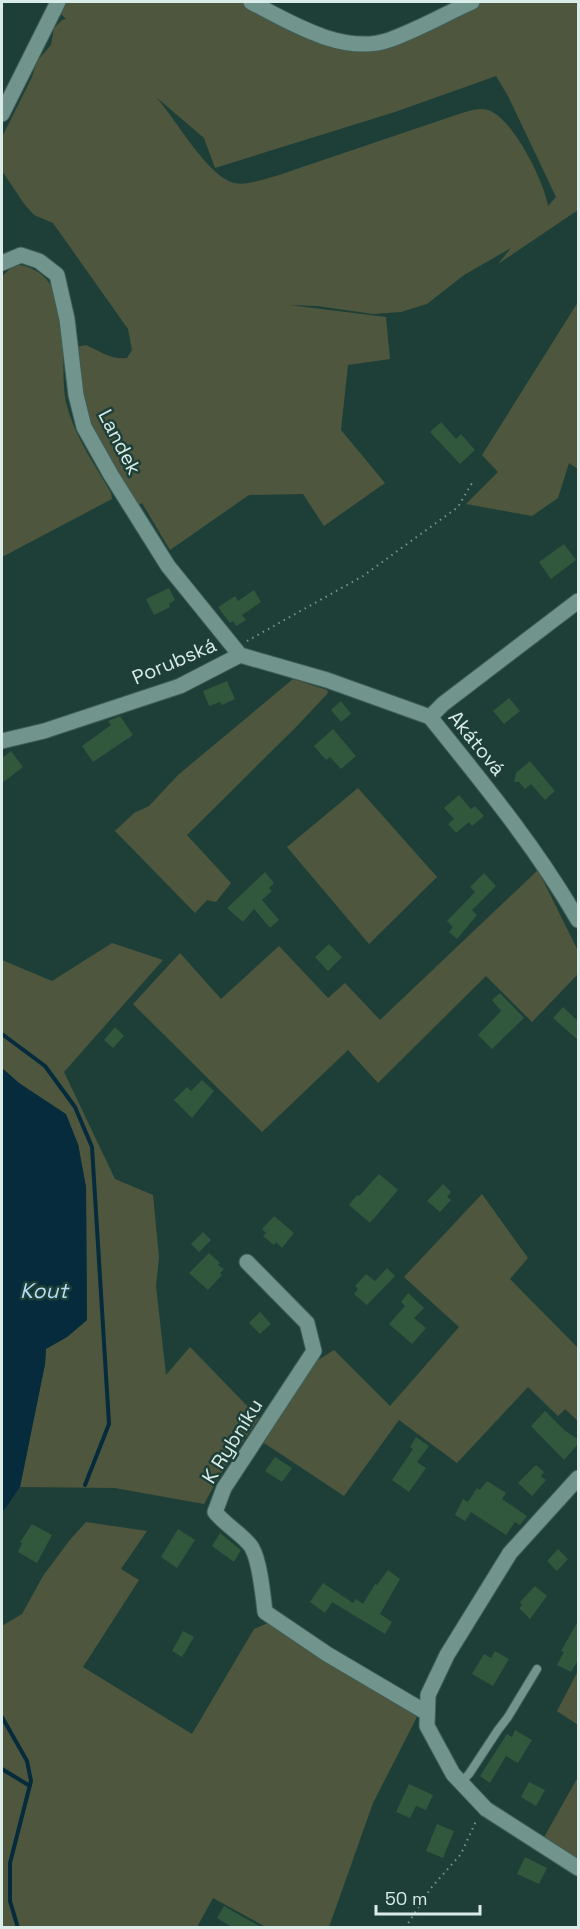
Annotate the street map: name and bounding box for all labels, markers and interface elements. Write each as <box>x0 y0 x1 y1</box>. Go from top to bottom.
street label: Landek <box>92 405 148 479</box>
street label: Porubská <box>128 632 220 690</box>
street label: Akátová <box>443 705 511 781</box>
water label: Kout <box>20 1277 70 1304</box>
street label: K Rybníku <box>196 1394 268 1488</box>
scale bar <box>376 1878 480 1916</box>
text: 50 m <box>385 1887 427 1910</box>

